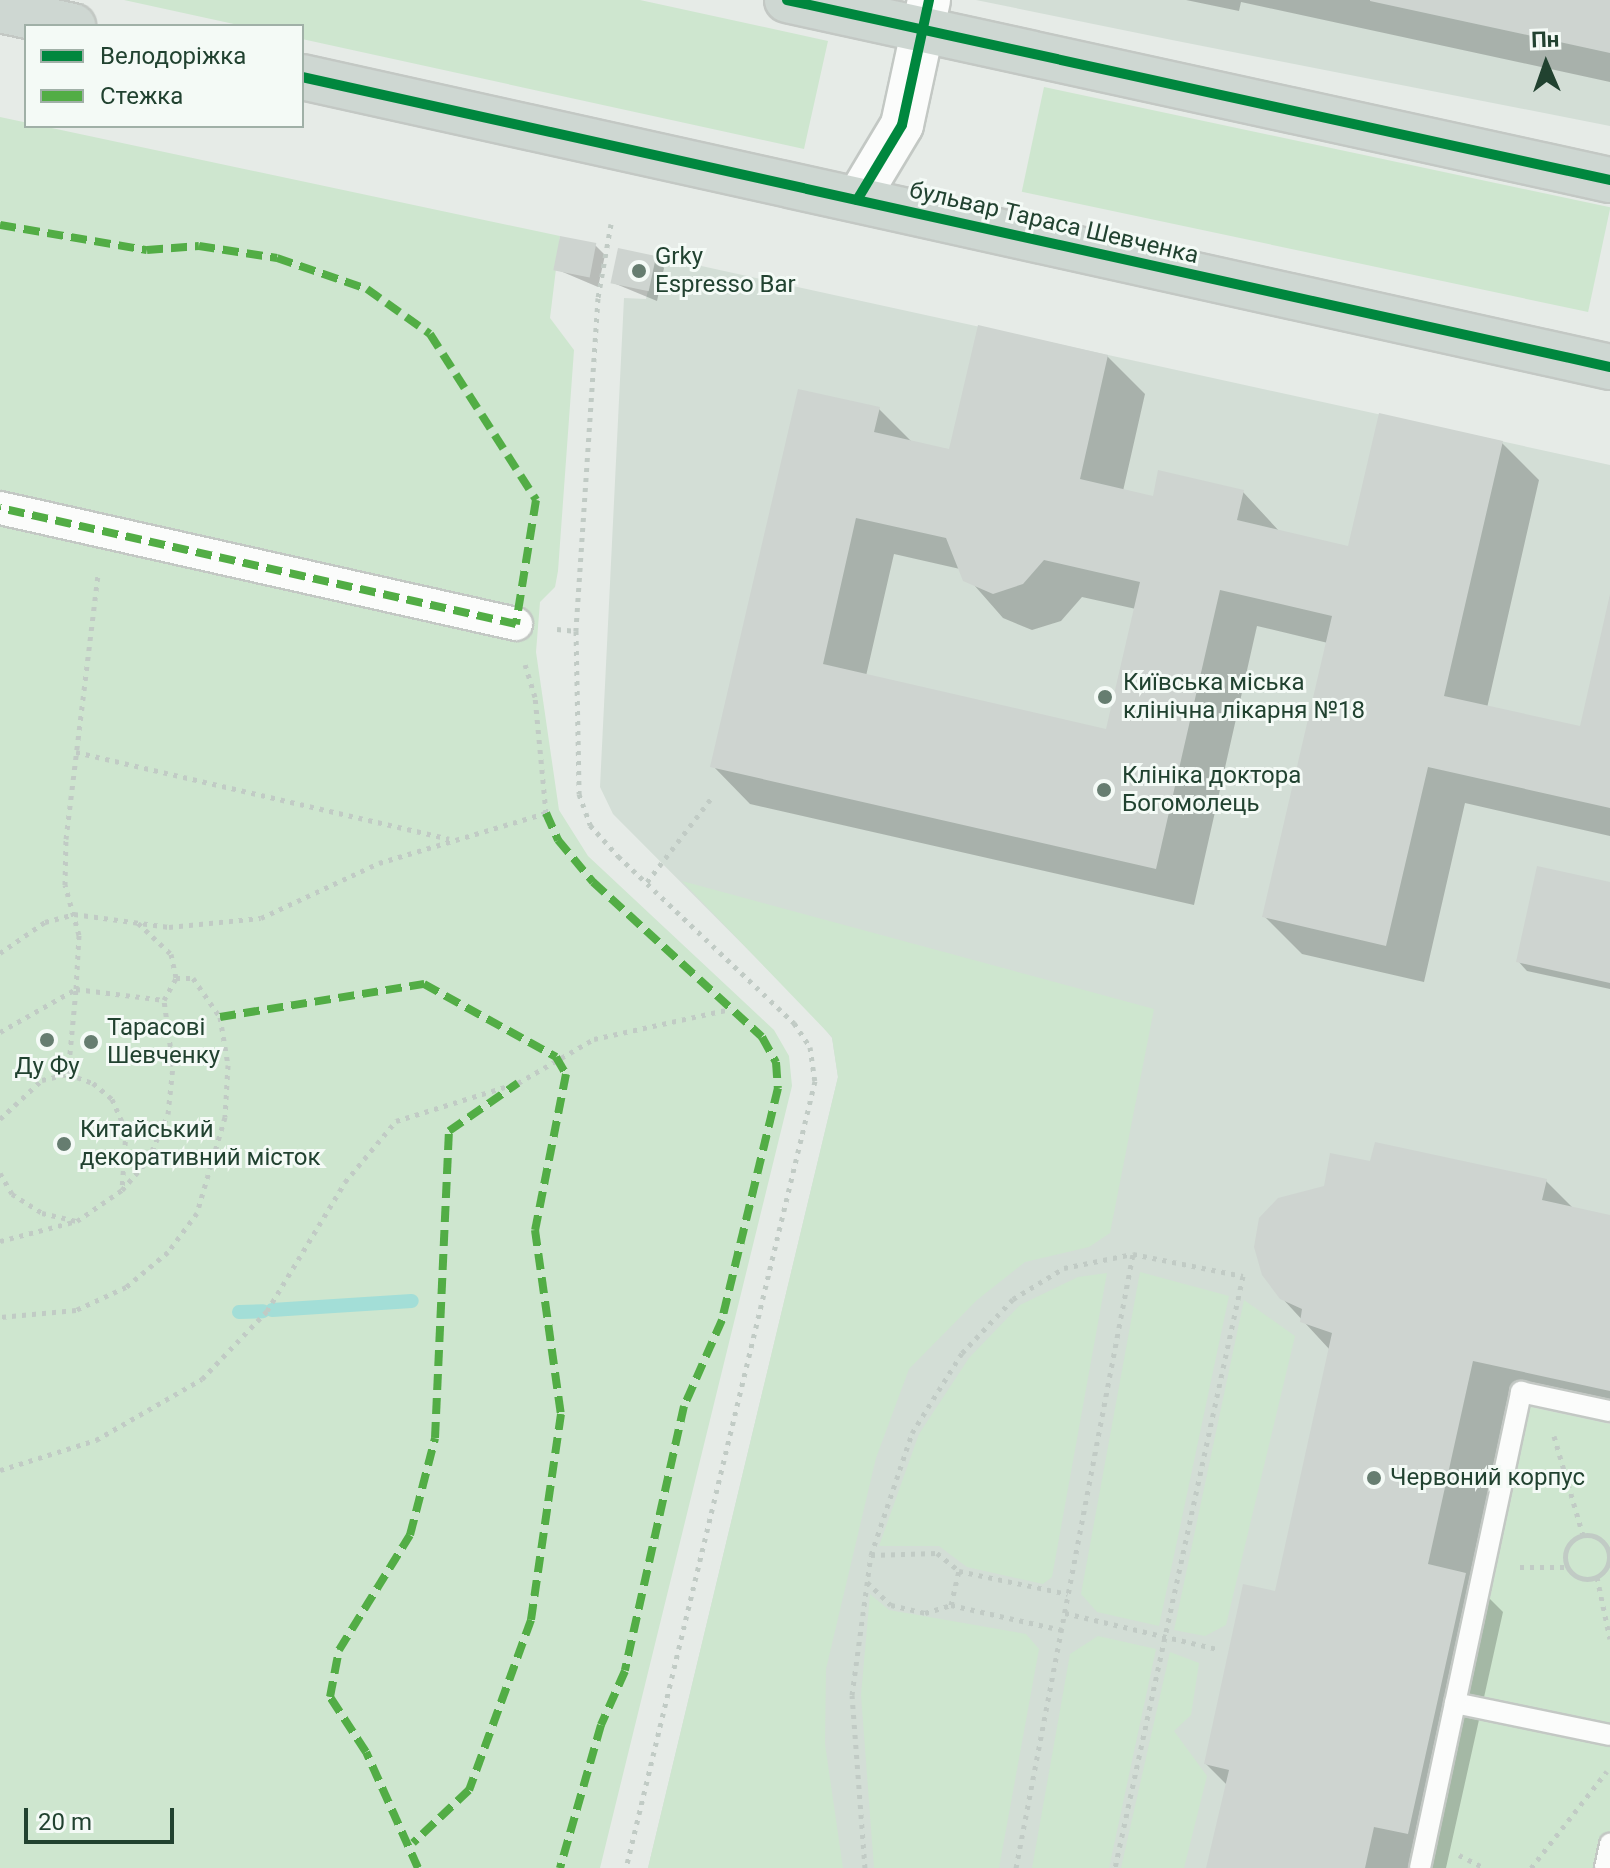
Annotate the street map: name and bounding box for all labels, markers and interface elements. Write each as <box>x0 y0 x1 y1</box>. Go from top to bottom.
legend <box>24 24 304 128</box>
north arrow <box>1506 24 1586 104</box>
text: Пн <box>1531 27 1560 52</box>
text: Велодоріжка <box>100 42 246 70</box>
text: Стежка <box>100 82 183 110</box>
street label: бульвар Тараса Шевченка <box>907 176 1201 270</box>
place label: Grky Espresso Bar <box>655 243 796 299</box>
marker: Grky Espresso Bar <box>630 262 648 280</box>
place label: Київська міська клінічна лікарня №18 <box>1123 669 1365 725</box>
marker: Київська міська клінічна лікарня №18 <box>1094 686 1116 708</box>
place label: Клініка доктора Богомолець <box>1122 762 1301 818</box>
marker: Клініка доктора Богомолець <box>1093 779 1115 801</box>
place label: Тарасові Шевченку <box>107 1014 220 1070</box>
marker: Ду Фу <box>38 1031 56 1049</box>
marker: Тарасові Шевченку <box>82 1033 100 1051</box>
place label: Ду Фу <box>14 1053 80 1081</box>
place label: Китайський декоративний місток <box>80 1116 320 1172</box>
marker: Китайський декоративний місток <box>55 1135 73 1153</box>
place label: Червоний корпус <box>1390 1464 1585 1492</box>
marker: Червоний корпус <box>1365 1469 1383 1487</box>
scale bar <box>28 1792 178 1842</box>
text: 20 m <box>38 1808 92 1836</box>

